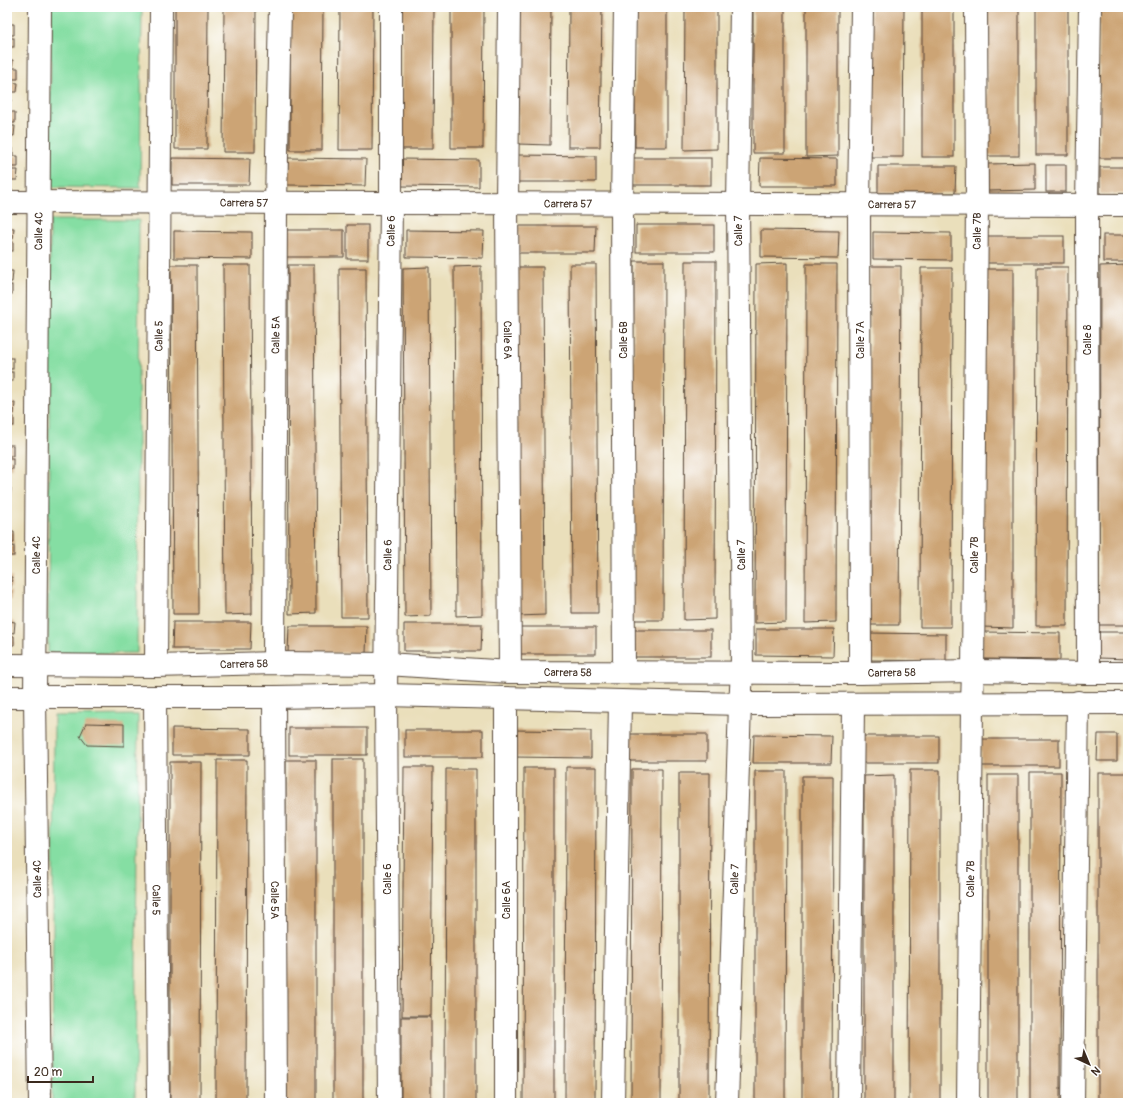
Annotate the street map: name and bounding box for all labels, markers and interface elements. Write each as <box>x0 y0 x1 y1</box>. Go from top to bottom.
street label: Carrera 57 <box>220 197 268 210</box>
street label: Carrera 57 <box>544 197 592 211</box>
street label: Carrera 57 <box>868 198 916 211</box>
street label: Calle 4C <box>32 212 46 250</box>
street label: Calle 7B <box>971 212 984 250</box>
street label: Calle 6 <box>385 215 398 247</box>
street label: Calle 7 <box>732 215 745 246</box>
street label: Calle 5A <box>269 316 283 354</box>
street label: Calle 5 <box>152 320 166 352</box>
street label: Calle 6A <box>501 321 514 359</box>
street label: Calle 6B <box>617 321 630 359</box>
street label: Calle 7A <box>854 321 867 359</box>
street label: Calle 8 <box>1081 324 1094 355</box>
street label: Calle 4C <box>30 536 43 574</box>
street label: Calle 7B <box>968 536 981 574</box>
street label: Calle 6 <box>381 539 395 571</box>
street label: Calle 7 <box>735 539 748 570</box>
street label: Carrera 58 <box>220 657 269 671</box>
street label: Carrera 58 <box>544 666 592 679</box>
street label: Carrera 58 <box>868 666 916 680</box>
street label: Calle 4C <box>31 860 44 898</box>
street label: Calle 7B <box>964 860 977 898</box>
street label: Calle 6 <box>381 863 394 895</box>
street label: Calle 7 <box>728 863 742 895</box>
street label: Calle 5A <box>268 881 281 919</box>
street label: Calle 6A <box>500 881 513 919</box>
street label: Calle 5 <box>149 884 163 916</box>
north arrow <box>1069 1044 1109 1084</box>
scale bar <box>28 1058 93 1084</box>
text: N <box>1088 1064 1103 1078</box>
text: 20 m <box>34 1065 63 1080</box>

